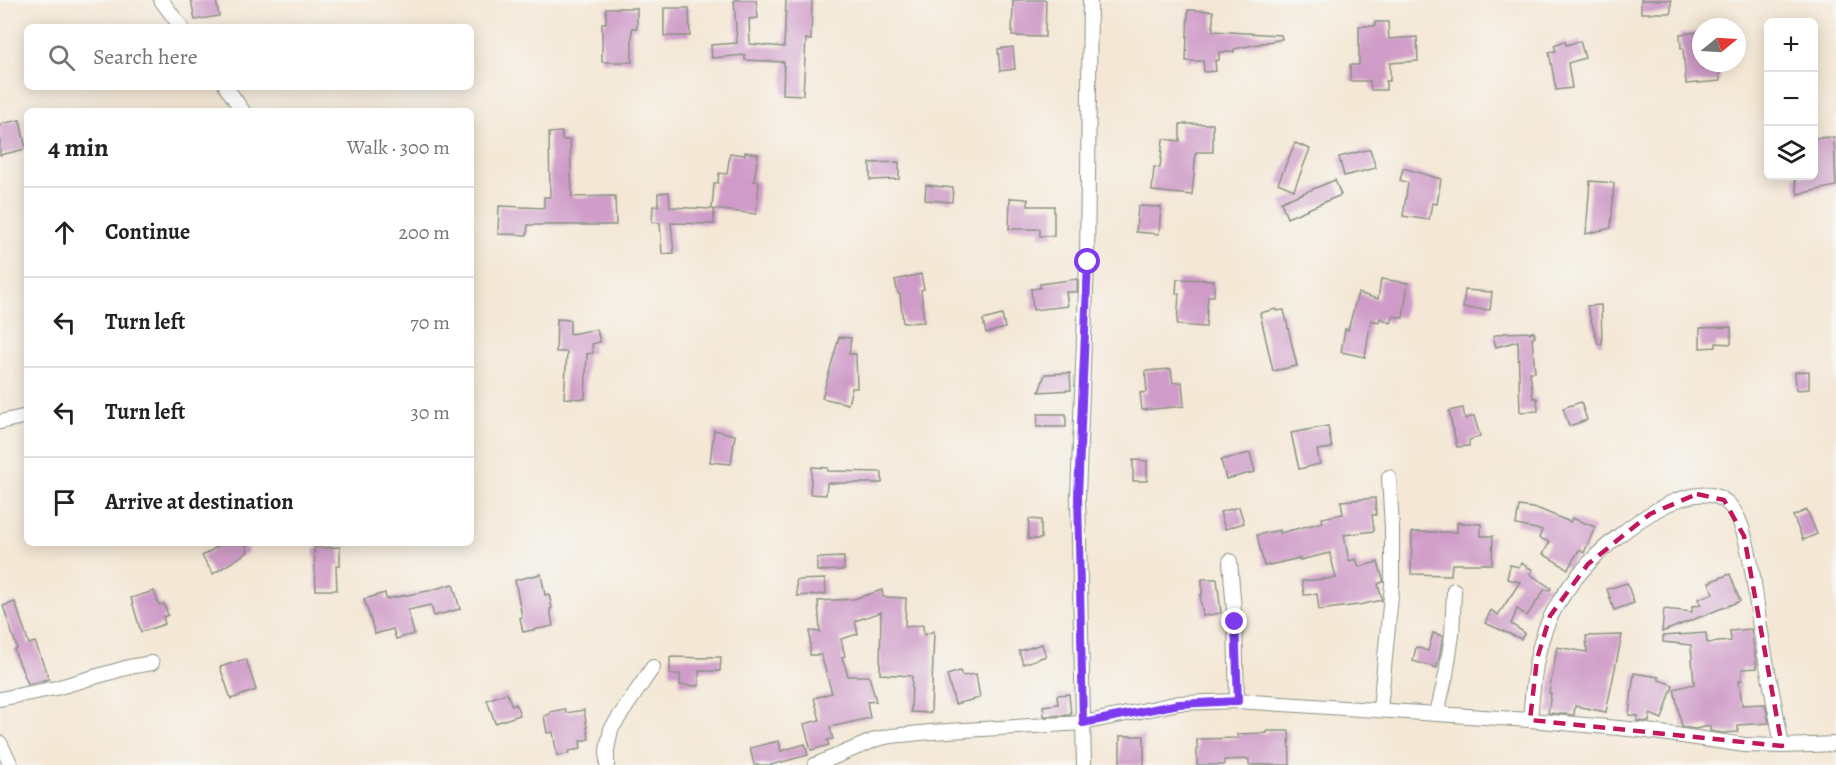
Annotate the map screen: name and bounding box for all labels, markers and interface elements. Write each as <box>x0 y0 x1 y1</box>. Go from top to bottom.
north arrow <box>1692 18 1746 72</box>
map controls <box>1764 18 1818 180</box>
button: + <box>1764 18 1818 72</box>
search box <box>24 24 474 90</box>
icon: search <box>45 41 78 74</box>
text: Search here <box>93 42 198 72</box>
button: − <box>1764 72 1818 126</box>
button: layers <box>1764 126 1818 180</box>
text: 4 min <box>48 130 109 165</box>
text: Walk · 300 m <box>347 134 450 161</box>
icon: ahead <box>48 216 81 249</box>
text: Continue <box>105 217 190 247</box>
text: 200 m <box>399 219 450 246</box>
route start <box>1074 248 1100 274</box>
icon: left <box>48 306 81 339</box>
text: Turn left <box>105 307 185 337</box>
text: 70 m <box>410 309 450 336</box>
icon: left <box>48 396 81 429</box>
text: Turn left <box>105 397 185 427</box>
text: 30 m <box>410 399 450 426</box>
icon: arrive <box>48 486 81 519</box>
text: Arrive at destination <box>105 487 294 517</box>
route end <box>1221 608 1247 634</box>

